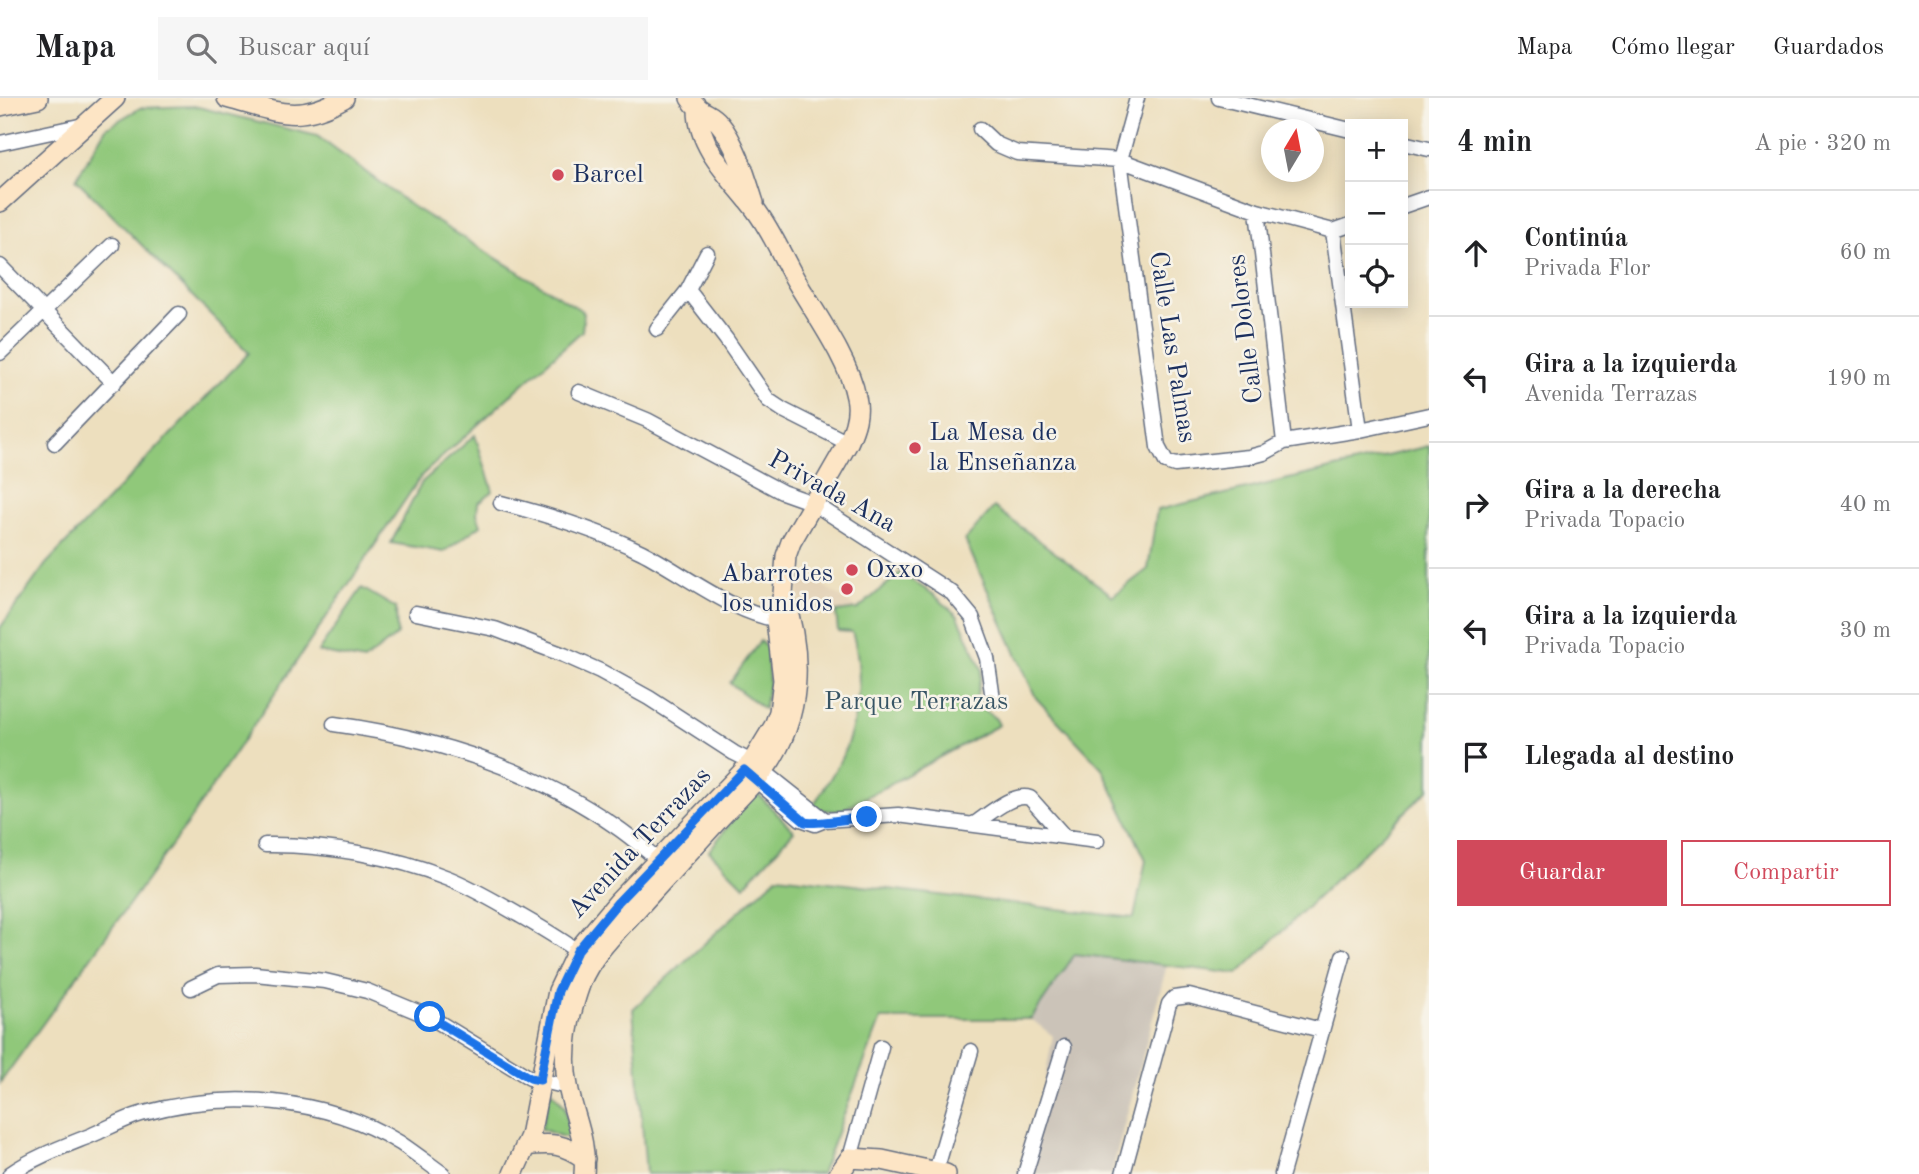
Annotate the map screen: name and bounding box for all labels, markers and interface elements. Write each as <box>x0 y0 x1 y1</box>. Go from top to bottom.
search box <box>158 17 648 80</box>
icon: search <box>182 29 220 67</box>
text: Mapa <box>35 32 116 65</box>
text: Buscar aquí <box>238 35 370 61</box>
text: Mapa <box>1516 36 1573 60</box>
text: Cómo llegar <box>1611 36 1735 60</box>
text: Guardados <box>1773 36 1884 60</box>
north arrow <box>1261 119 1324 182</box>
map controls <box>1345 119 1408 308</box>
button: + <box>1345 119 1408 182</box>
text: 4 min <box>1457 128 1532 158</box>
text: A pie · 320 m <box>1754 132 1891 155</box>
place label: Barcel <box>572 162 644 188</box>
marker: Barcel <box>550 167 566 183</box>
button: − <box>1345 182 1408 245</box>
text: Continúa <box>1524 226 1628 252</box>
icon: ahead <box>1457 234 1495 272</box>
text: 60 m <box>1840 241 1891 264</box>
button: locate <box>1345 245 1408 308</box>
street label: Calle Las Palmas <box>1144 249 1200 445</box>
street label: Calle Dolores <box>1224 253 1268 405</box>
text: Privada Flor <box>1524 257 1651 280</box>
text: Gira a la izquierda <box>1524 352 1737 378</box>
icon: left <box>1457 360 1495 398</box>
text: 190 m <box>1826 367 1891 390</box>
text: Avenida Terrazas <box>1524 383 1697 406</box>
place label: La Mesa de la Enseñanza <box>929 420 1077 476</box>
marker: La Mesa de la Enseñanza <box>907 440 923 456</box>
street label: Privada Ana <box>764 446 900 538</box>
text: Gira a la derecha <box>1524 478 1721 504</box>
icon: right <box>1457 486 1495 524</box>
text: 40 m <box>1840 493 1891 516</box>
text: Privada Topacio <box>1524 509 1685 532</box>
place label: Oxxo <box>866 557 924 583</box>
place label: Abarrotes los unidos <box>720 561 833 617</box>
marker: Oxxo <box>844 562 860 578</box>
marker: Abarrotes los unidos <box>839 581 855 597</box>
text: Gira a la izquierda <box>1524 604 1737 630</box>
icon: left <box>1457 612 1495 650</box>
text: 30 m <box>1840 619 1891 642</box>
text: Privada Topacio <box>1524 635 1685 658</box>
park label: Parque Terrazas <box>824 689 1008 715</box>
icon: arrive <box>1457 738 1495 776</box>
text: Llegada al destino <box>1524 744 1734 770</box>
street label: Avenida Terrazas <box>564 762 716 924</box>
route end <box>851 801 882 832</box>
button: Guardar <box>1457 840 1667 906</box>
button: Compartir <box>1681 840 1891 906</box>
route start <box>414 1001 445 1032</box>

